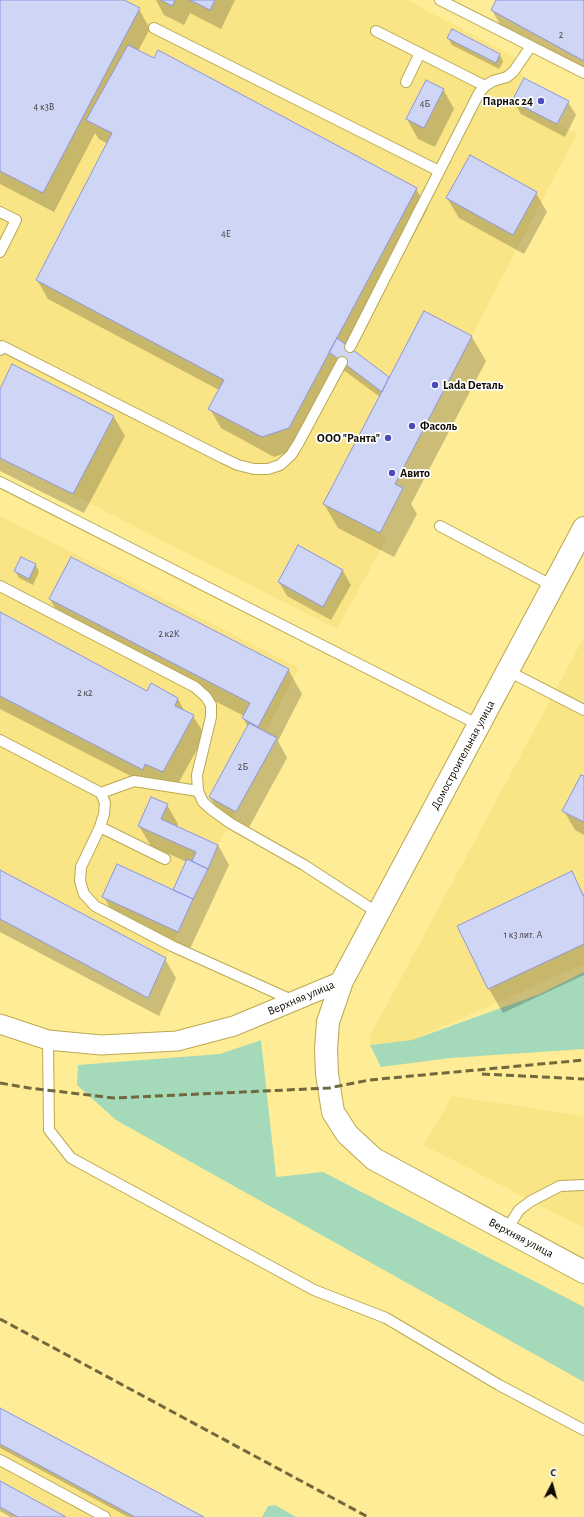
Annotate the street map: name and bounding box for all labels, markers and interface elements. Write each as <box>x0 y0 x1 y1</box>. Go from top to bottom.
house number: 2 <box>559 29 563 41</box>
place label: Парнас 24 <box>483 94 533 108</box>
marker: Парнас 24 <box>536 96 546 106</box>
house number: 4Б <box>420 98 430 110</box>
house number: 4 к3В <box>34 101 54 113</box>
house number: 4Е <box>221 228 231 240</box>
place label: Lada Dеталь <box>443 378 503 392</box>
marker: Lada Dеталь <box>430 380 440 390</box>
place label: Фасоль <box>420 419 457 433</box>
marker: Фасоль <box>407 421 417 431</box>
place label: ООО "Ранта" <box>317 431 380 445</box>
marker: ООО "Ранта" <box>383 433 393 443</box>
place label: Авито <box>400 466 430 480</box>
marker: Авито <box>387 468 397 478</box>
house number: 2 к2К <box>158 628 180 640</box>
house number: 2 к2 <box>77 687 93 699</box>
street label: Домостроительная улица <box>428 698 498 812</box>
house number: 2Б <box>238 761 248 773</box>
house number: 1 к3 лит. А <box>504 929 542 941</box>
street label: Верхняя улица <box>265 977 337 1019</box>
street label: Верхняя улица <box>486 1215 556 1261</box>
north arrow <box>532 1465 572 1505</box>
text: С <box>550 1467 557 1478</box>

